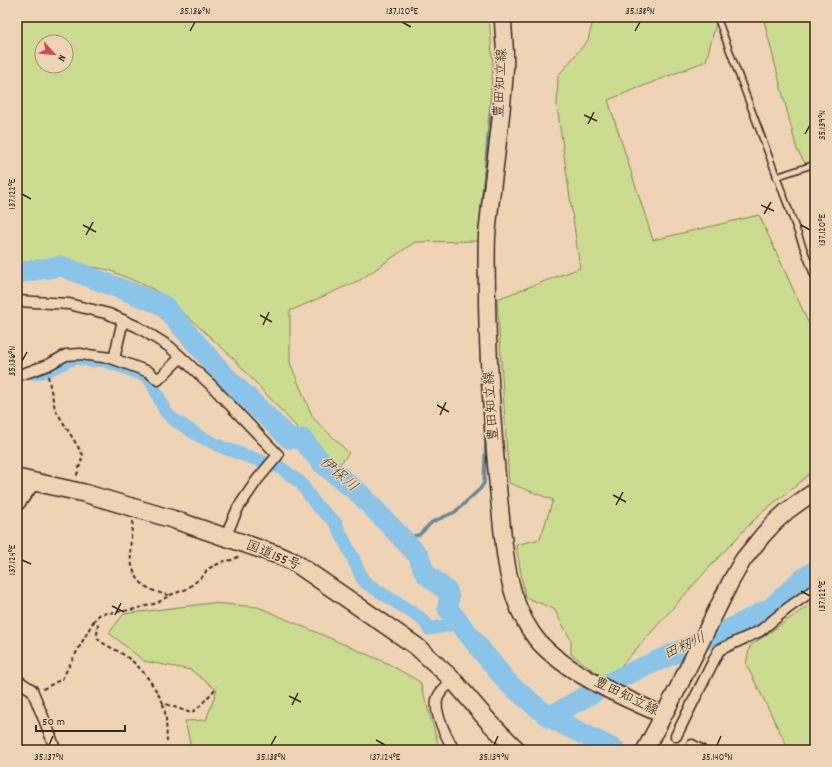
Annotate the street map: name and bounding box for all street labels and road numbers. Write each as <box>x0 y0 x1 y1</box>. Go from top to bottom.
street label: 豊田知立線 <box>489 48 513 118</box>
street label: 豊田知立線 <box>480 370 504 442</box>
street label: 国道155号 <box>242 536 304 576</box>
street label: 豊田知立線 <box>590 673 662 721</box>

